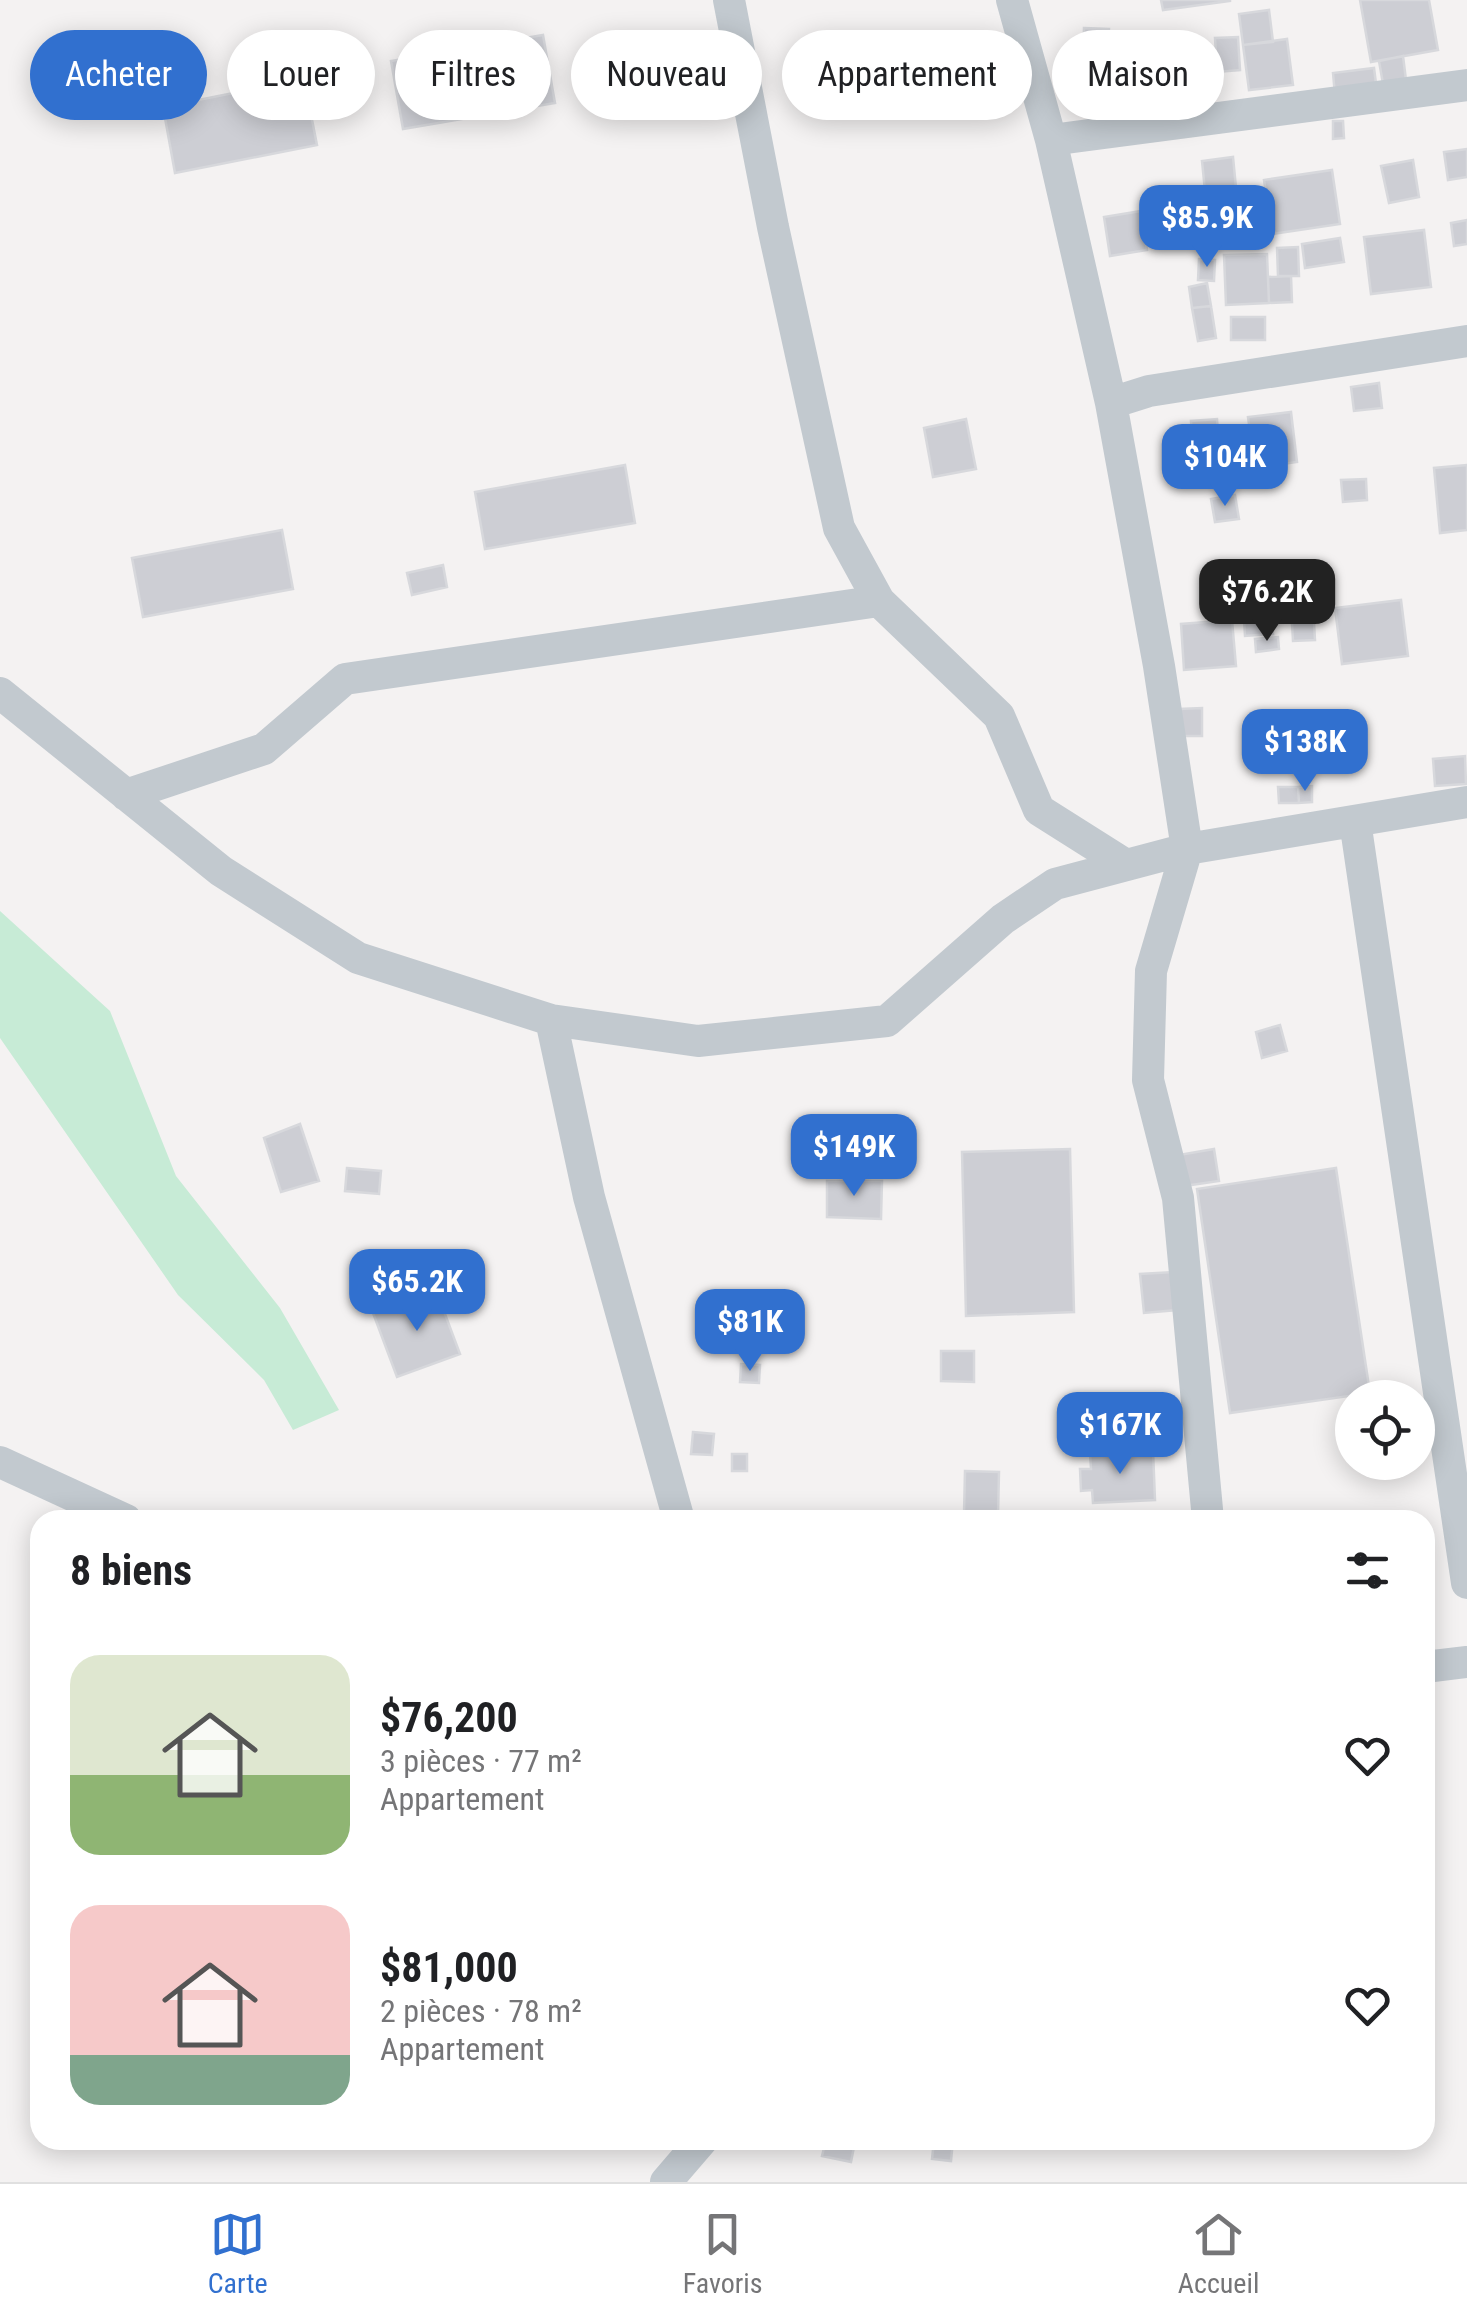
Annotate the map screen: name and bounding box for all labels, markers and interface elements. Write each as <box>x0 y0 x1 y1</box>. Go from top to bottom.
chip: Acheter <box>30 30 207 120</box>
chip: Louer <box>227 30 375 120</box>
chip: Filtres <box>395 30 551 120</box>
chip: Nouveau <box>571 30 762 120</box>
chip: Appartement <box>782 30 1032 120</box>
chip: Maison <box>1052 30 1224 120</box>
pin: $85.9K <box>1126 185 1288 270</box>
text: $85.9K <box>1161 198 1253 236</box>
pin: $104K <box>1155 424 1295 509</box>
text: $104K <box>1184 437 1266 475</box>
pin: $76.2K <box>1186 559 1348 644</box>
text: $76.2K <box>1221 572 1313 610</box>
pin: $138K <box>1235 709 1375 794</box>
text: $138K <box>1264 722 1346 760</box>
pin: $149K <box>784 1114 924 1199</box>
text: $149K <box>813 1127 895 1165</box>
pin: $65.2K <box>336 1249 498 1334</box>
text: $65.2K <box>371 1262 463 1300</box>
pin: $81K <box>691 1289 809 1374</box>
text: $81K <box>717 1302 783 1340</box>
map controls <box>1335 1380 1435 1480</box>
button: locate <box>1335 1380 1435 1480</box>
pin: $167K <box>1050 1392 1190 1477</box>
text: $167K <box>1079 1405 1161 1443</box>
icon: filters <box>1340 1543 1395 1598</box>
text: 8 biens <box>70 1546 192 1595</box>
text: $76,200 <box>380 1693 518 1742</box>
icon: home <box>150 1695 270 1815</box>
icon: heart <box>1340 1728 1395 1783</box>
text: 3 pièces · 77 m² <box>380 1742 582 1780</box>
text: Appartement <box>380 1780 544 1818</box>
text: $81,000 <box>380 1943 518 1992</box>
icon: home <box>150 1945 270 2065</box>
icon: heart <box>1340 1978 1395 2033</box>
text: 2 pièces · 78 m² <box>380 1992 582 2030</box>
text: Appartement <box>380 2030 544 2068</box>
tab: Carte <box>208 2207 268 2300</box>
tab: Favoris <box>683 2207 763 2300</box>
tab: Accueil <box>1178 2207 1259 2300</box>

